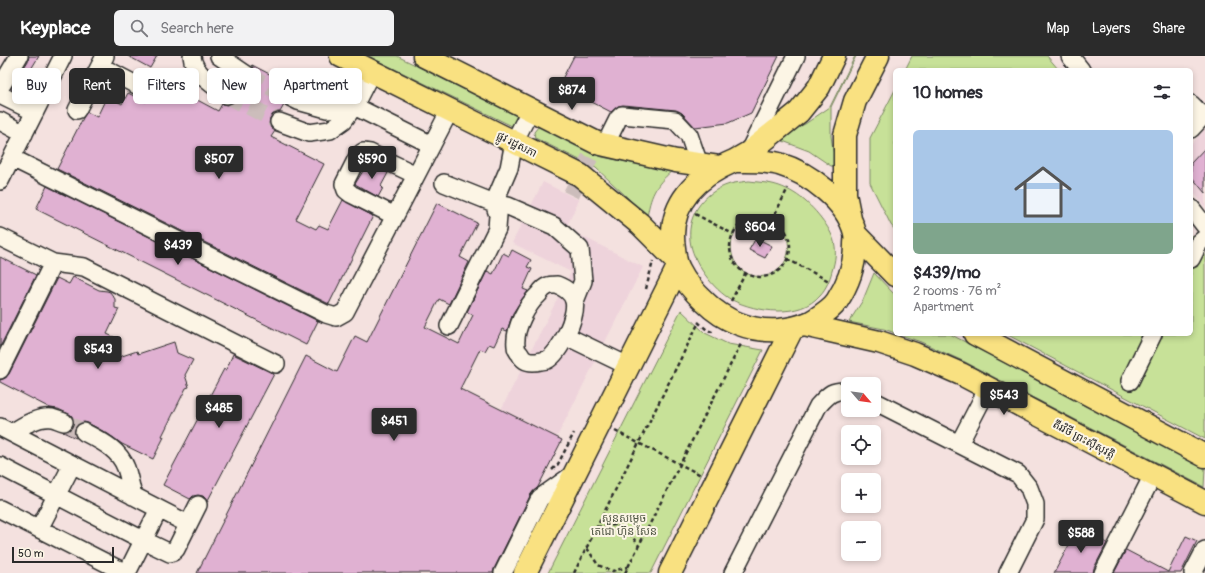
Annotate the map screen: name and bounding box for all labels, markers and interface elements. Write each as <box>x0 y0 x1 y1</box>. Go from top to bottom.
search box <box>114 10 394 46</box>
text: Keyplace <box>20 16 90 40</box>
icon: search <box>128 17 150 39</box>
text: Search here <box>160 19 234 38</box>
text: Map <box>1047 20 1070 37</box>
text: Layers <box>1092 20 1130 37</box>
text: Share <box>1152 20 1185 37</box>
chip: Buy <box>12 68 61 104</box>
chip: Rent <box>69 68 125 104</box>
chip: Filters <box>133 68 199 104</box>
chip: New <box>207 68 261 104</box>
chip: Apartment <box>269 68 362 104</box>
pin: $874 <box>548 77 596 111</box>
icon: filters <box>1151 81 1173 103</box>
text: $874 <box>558 82 586 98</box>
text: 10 homes <box>913 82 983 103</box>
street label: ផ្លូវ រដ្ឋសភា <box>493 129 539 163</box>
pin: $507 <box>195 146 243 180</box>
pin: $590 <box>348 146 396 180</box>
text: $507 <box>204 151 234 167</box>
text: $590 <box>357 151 387 167</box>
icon: home <box>1007 156 1079 228</box>
pin: $604 <box>736 214 784 248</box>
text: $604 <box>744 219 776 235</box>
pin: $439 <box>154 232 202 266</box>
text: $439 <box>164 237 192 253</box>
text: $439/mo <box>913 262 981 283</box>
text: 2 rooms · 76 m² <box>913 283 1001 299</box>
text: Apartment <box>913 299 974 315</box>
pin: $543 <box>74 336 122 370</box>
text: $543 <box>84 341 112 357</box>
north arrow <box>841 377 881 417</box>
map controls <box>841 377 881 561</box>
pin: $543 <box>980 382 1028 416</box>
text: $543 <box>990 387 1018 403</box>
pin: $485 <box>195 395 243 429</box>
text: $485 <box>205 400 233 416</box>
pin: $451 <box>370 408 418 442</box>
text: $451 <box>381 413 407 429</box>
street label: តីរវិថី ព្រះស៊ីសុវត្តិ <box>1050 416 1118 462</box>
button: locate <box>841 425 881 465</box>
button: + <box>841 473 881 513</box>
park label: សួនសម្តេច តេជោ ហ៊ុន សែន <box>591 512 657 538</box>
pin: $588 <box>1057 520 1105 554</box>
button: − <box>841 521 881 561</box>
text: $588 <box>1067 525 1095 541</box>
scale bar <box>12 545 114 564</box>
text: 50 m <box>18 547 44 560</box>

